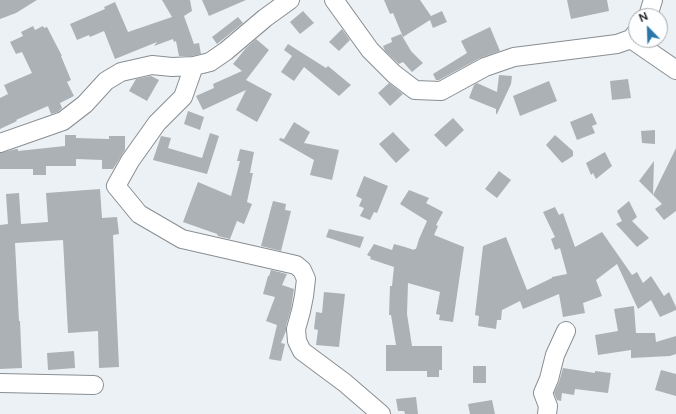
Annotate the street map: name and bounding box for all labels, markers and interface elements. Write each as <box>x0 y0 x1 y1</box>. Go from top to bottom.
north arrow <box>628 8 668 48</box>
text: N <box>637 10 650 25</box>

